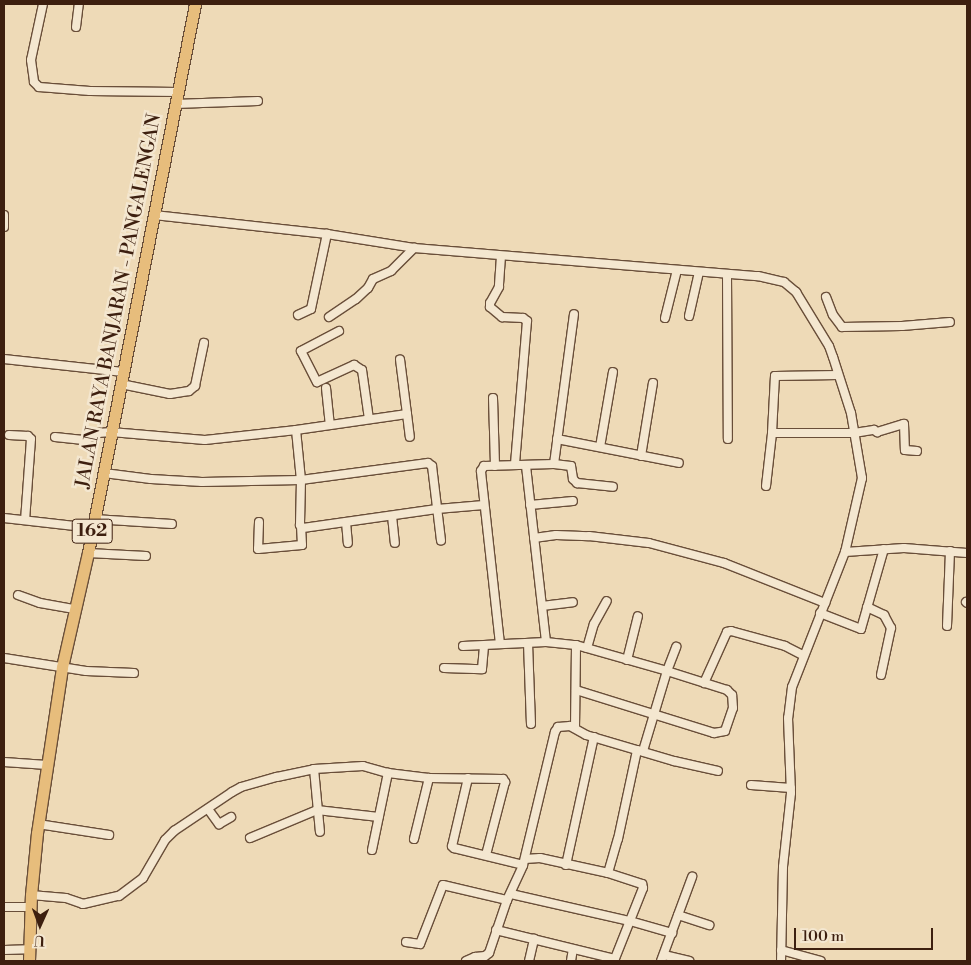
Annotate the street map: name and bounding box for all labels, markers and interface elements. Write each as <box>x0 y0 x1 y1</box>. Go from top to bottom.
street label: JALAN RAYA BANJARAN - PANGALENGAN <box>71 112 167 490</box>
road number: 162 <box>71 516 113 546</box>
north arrow <box>15 900 65 950</box>
scale bar <box>796 918 935 950</box>
text: 100 m <box>802 927 844 946</box>
text: U <box>34 931 45 949</box>

